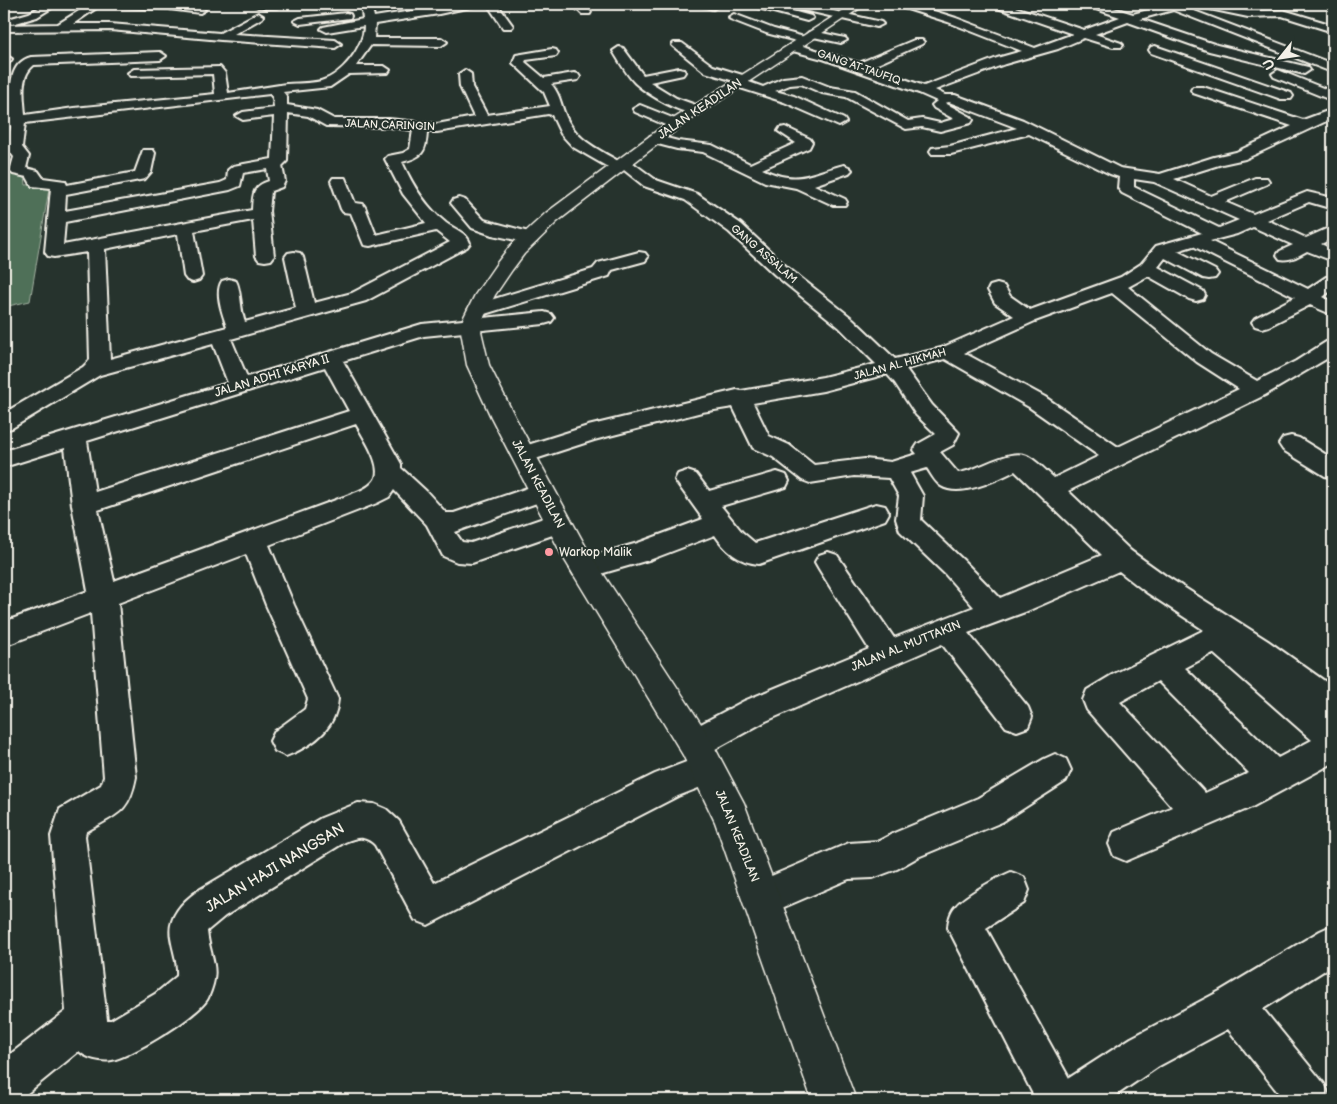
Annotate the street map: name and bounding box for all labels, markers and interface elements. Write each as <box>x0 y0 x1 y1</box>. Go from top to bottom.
north arrow <box>1254 32 1304 82</box>
street label: GANG AT-TAUFIQ <box>816 47 903 87</box>
text: U <box>1259 56 1279 73</box>
street label: JALAN KEADILAN <box>655 75 745 143</box>
street label: JALAN CARINGIN <box>345 117 435 133</box>
street label: GANG ASSALAM <box>728 222 800 286</box>
street label: JALAN AL HIKMAH <box>852 345 948 383</box>
street label: JALAN ADHI KARYA II <box>213 351 331 401</box>
street label: JALAN KEADILAN <box>508 437 568 531</box>
place label: Warkop Malik <box>559 545 632 560</box>
marker: Warkop Malik <box>543 546 555 558</box>
street label: JALAN AL MUTTAKIN <box>849 617 963 675</box>
street label: JALAN KEADILAN <box>712 788 762 884</box>
street label: JALAN HAJI NANGSAN <box>202 819 348 917</box>

